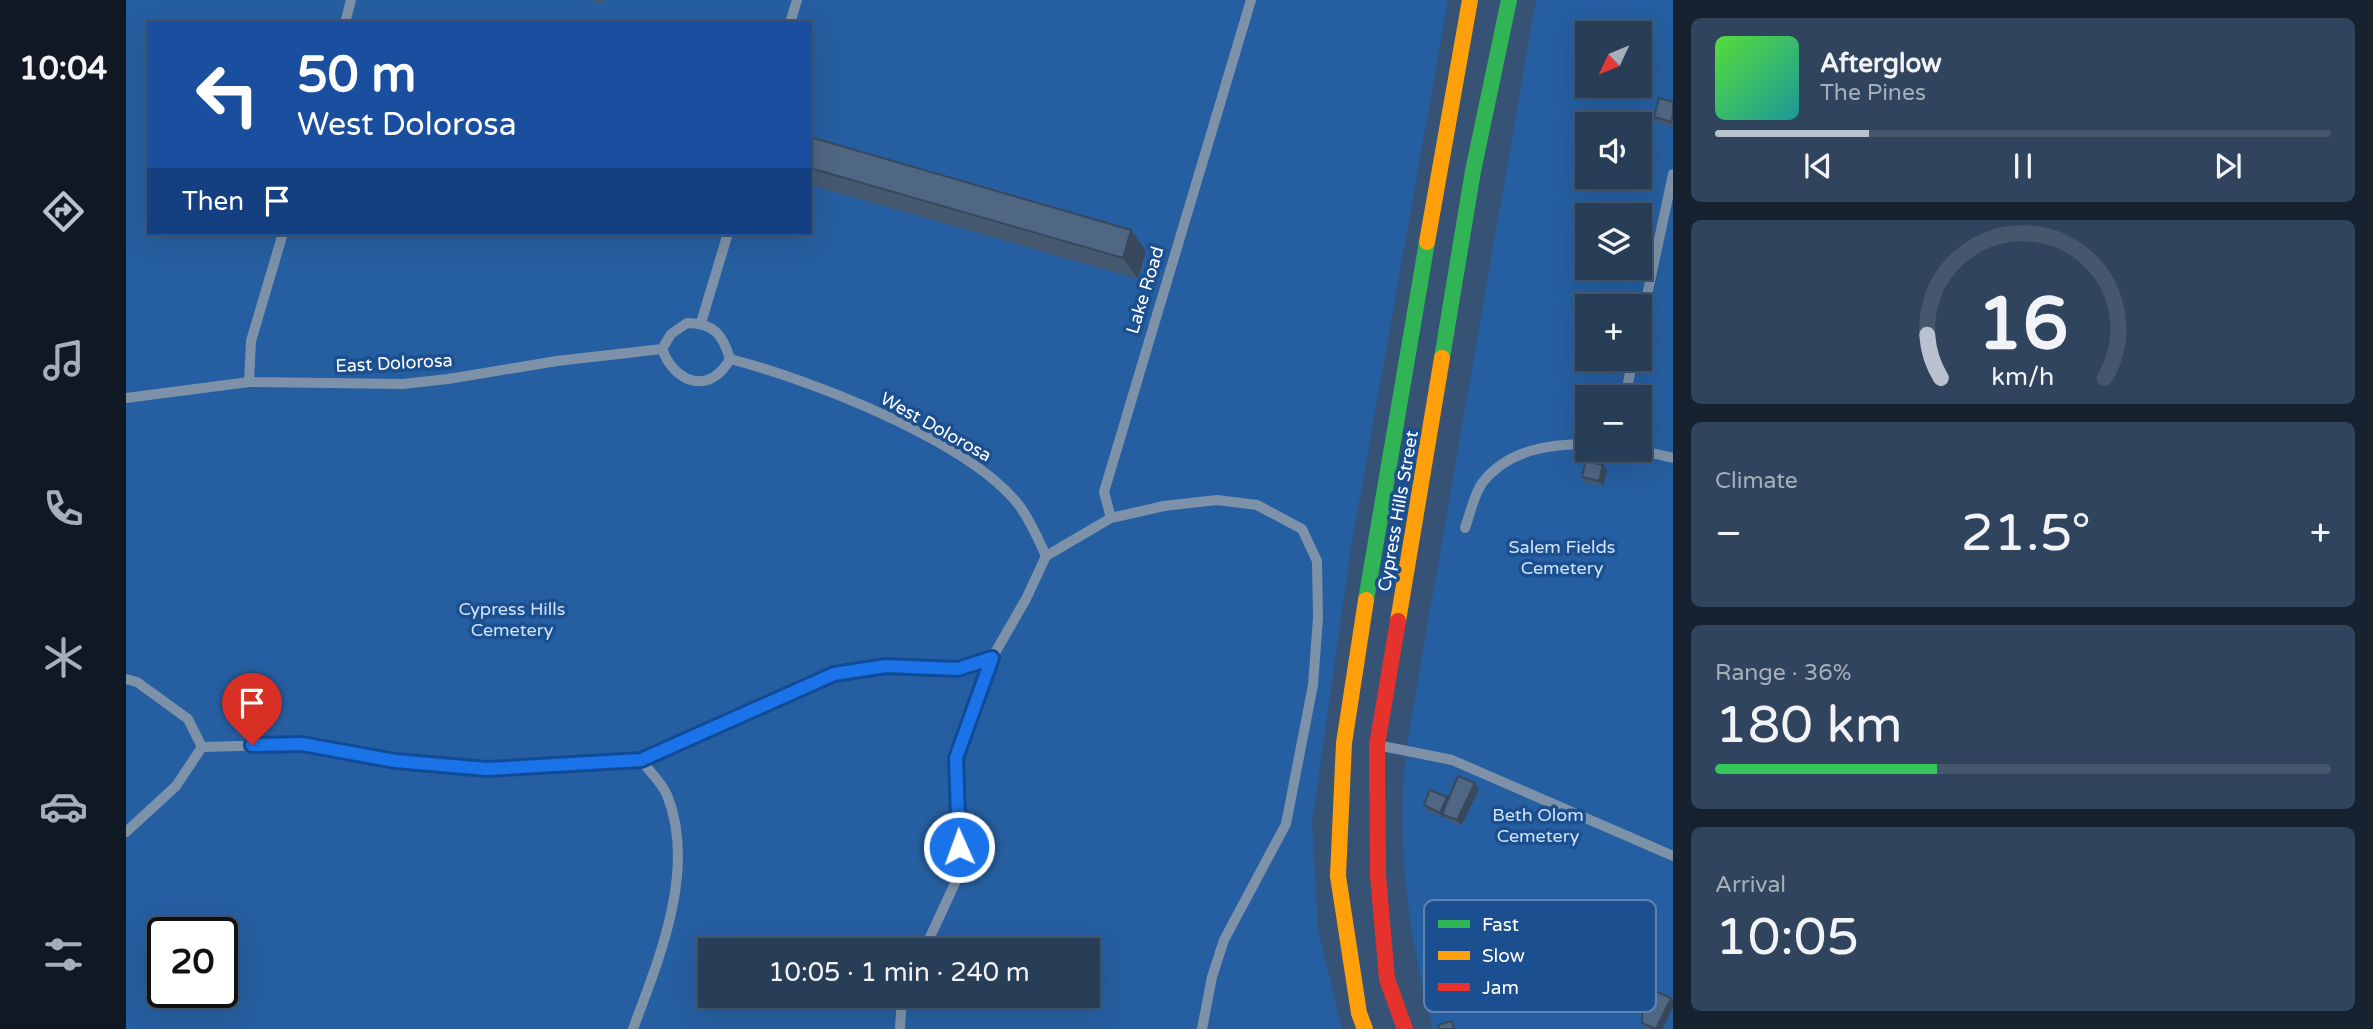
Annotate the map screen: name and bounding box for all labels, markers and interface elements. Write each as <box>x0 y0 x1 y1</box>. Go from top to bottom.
north arrow <box>1575 21 1652 98</box>
map controls <box>1575 21 1652 462</box>
text: 50 m <box>297 46 416 105</box>
text: Afterglow <box>1820 48 1942 79</box>
icon: left <box>182 49 273 140</box>
text: 10:04 <box>19 50 107 88</box>
text: The Pines <box>1820 79 1926 107</box>
text: West Dolorosa <box>297 106 517 144</box>
button: sound <box>1575 112 1652 189</box>
icon: previous <box>1799 147 1837 185</box>
icon: pause <box>2004 147 2042 185</box>
icon: next <box>2209 147 2247 185</box>
icon: arrive <box>258 182 296 220</box>
text: Then <box>182 186 244 217</box>
icon: directions <box>39 187 88 236</box>
button: layers <box>1575 203 1652 280</box>
street label: Lake Road <box>1121 244 1169 336</box>
text: 16 <box>1977 282 2069 370</box>
button: + <box>1575 294 1652 371</box>
icon: music <box>39 336 88 385</box>
street label: East Dolorosa <box>335 349 453 377</box>
text: km/h <box>1992 362 2054 392</box>
button: − <box>1575 385 1652 462</box>
street label: West Dolorosa <box>877 387 995 467</box>
street label: Cypress Hills Street <box>1373 429 1423 593</box>
text: Climate <box>1715 467 1798 495</box>
icon: phone <box>39 484 88 533</box>
text: 21.5° <box>1961 502 2091 565</box>
text: − <box>1715 511 1742 557</box>
text: + <box>2310 511 2331 557</box>
park label: Salem Fields Cemetery <box>1509 536 1615 579</box>
park label: Cypress Hills Cemetery <box>459 598 565 641</box>
icon: climate <box>39 633 88 682</box>
text: Range · 36% <box>1715 659 1851 687</box>
pin <box>222 673 282 745</box>
icon: arrive <box>233 684 271 722</box>
text: 180 km <box>1715 694 1903 757</box>
icon: car <box>39 782 88 831</box>
park label: Beth Olom Cemetery <box>1492 804 1584 847</box>
position arrow <box>922 810 996 884</box>
text: Arrival <box>1715 871 1786 899</box>
legend <box>1424 900 1656 1012</box>
text: 10:05 <box>1715 906 1859 969</box>
text: Fast <box>1482 914 1519 936</box>
speed limit sign: 20 <box>147 917 238 1008</box>
icon: filters <box>39 930 88 979</box>
text: Slow <box>1482 945 1525 967</box>
text: 10:05 · 1 min · 240 m <box>768 957 1030 988</box>
text: Jam <box>1482 977 1519 999</box>

